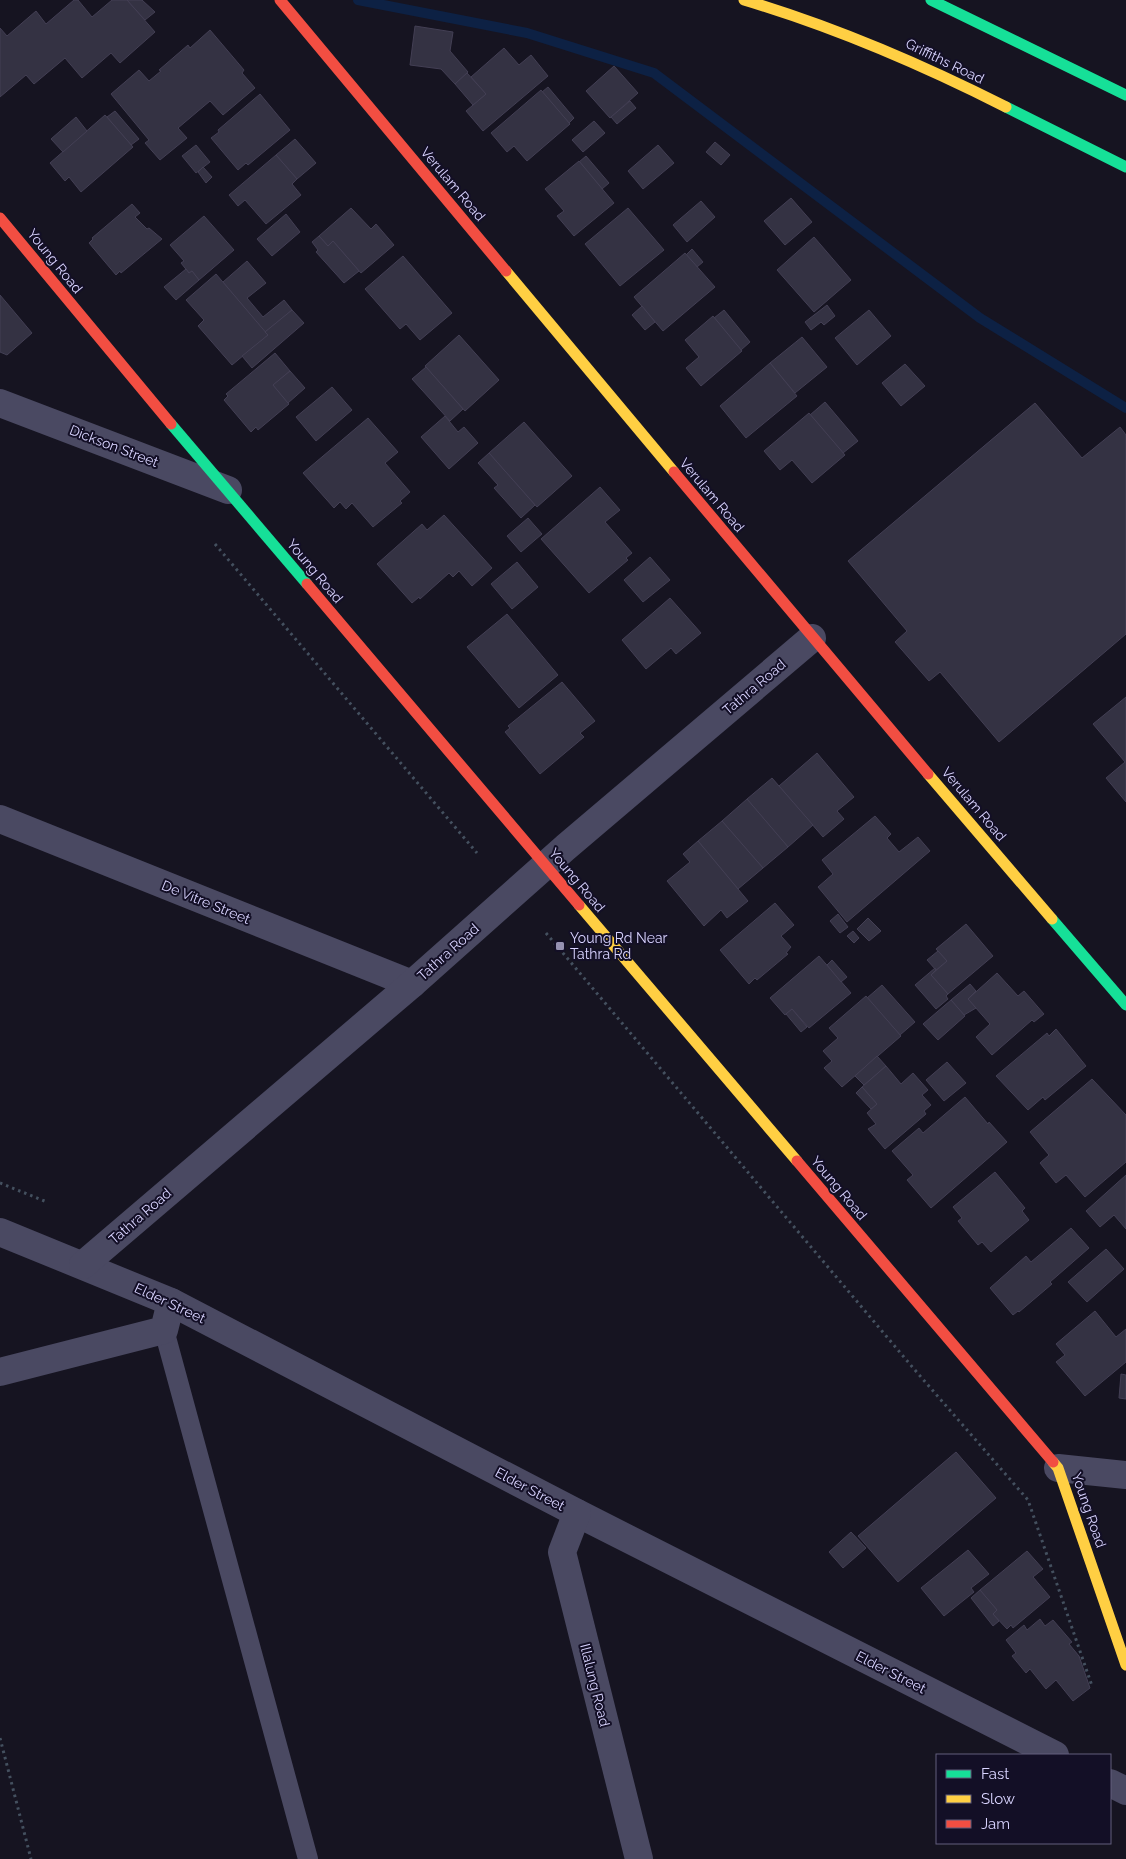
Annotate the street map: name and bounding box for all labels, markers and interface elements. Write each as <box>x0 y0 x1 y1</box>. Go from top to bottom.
street label: Griffiths Road <box>903 35 987 87</box>
street label: Verulam Road <box>417 144 489 224</box>
street label: Young Road <box>24 225 86 297</box>
street label: Dickson Street <box>67 422 161 470</box>
street label: Verulam Road <box>676 455 748 535</box>
street label: Young Road <box>284 536 346 606</box>
street label: Tathra Road <box>719 656 789 718</box>
street label: Verulam Road <box>938 764 1010 844</box>
street label: Young Road <box>546 845 608 915</box>
street label: De Vitre Street <box>159 877 253 927</box>
street label: Tathra Road <box>414 920 482 984</box>
place label: Young Rd Near Tathra Rd <box>570 930 668 962</box>
marker: Young Rd Near Tathra Rd <box>554 940 566 952</box>
street label: Young Road <box>808 1153 870 1223</box>
street label: Tathra Road <box>106 1185 174 1247</box>
street label: Elder Street <box>132 1280 208 1326</box>
street label: Elder Street <box>493 1464 568 1514</box>
street label: Young Road <box>1069 1470 1109 1550</box>
street label: Illalung Road <box>577 1642 613 1728</box>
street label: Elder Street <box>853 1648 929 1697</box>
legend <box>936 1754 1111 1844</box>
text: Fast <box>981 1765 1009 1783</box>
text: Slow <box>981 1790 1015 1808</box>
text: Jam <box>981 1815 1010 1833</box>

